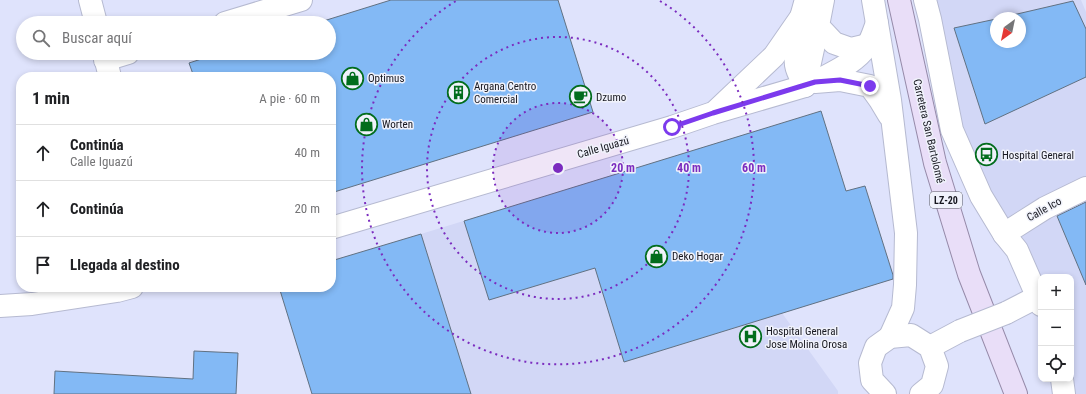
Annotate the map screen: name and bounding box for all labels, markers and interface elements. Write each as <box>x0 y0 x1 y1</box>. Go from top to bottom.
north arrow <box>990 12 1026 48</box>
search box <box>16 16 336 60</box>
icon: search <box>30 27 52 49</box>
text: Buscar aquí <box>62 29 132 47</box>
shop icon: Optimus <box>339 65 365 91</box>
place label: Optimus <box>368 72 404 85</box>
route end <box>861 77 879 95</box>
street label: Carretera San Bartolomé <box>910 78 947 184</box>
building icon: Argana Centro Comercial <box>446 79 472 105</box>
place label: Argana Centro Comercial <box>474 80 537 106</box>
cafe icon: Dzumo <box>568 84 594 110</box>
text: 1 min <box>32 88 70 108</box>
text: A pie · 60 m <box>259 91 320 106</box>
place label: Dzumo <box>596 91 627 104</box>
shop icon: Worten <box>354 111 380 137</box>
place label: Worten <box>382 118 413 131</box>
route start <box>663 118 681 136</box>
street label: Calle Iguazú <box>576 134 630 161</box>
text: Continúa <box>70 136 124 154</box>
icon: ahead <box>32 142 54 164</box>
bus stop icon: Hospital General <box>973 142 999 168</box>
text: 40 m <box>294 145 320 160</box>
place label: Hospital General <box>1002 149 1074 162</box>
text: Calle Iguazú <box>70 154 133 169</box>
centre of rings <box>551 161 565 175</box>
text: 20 m <box>611 161 635 175</box>
text: 40 m <box>677 161 701 175</box>
text: 60 m <box>742 161 766 175</box>
road number: LZ-20 <box>930 192 962 208</box>
street label: Calle Ico <box>1025 194 1064 224</box>
icon: ahead <box>32 198 54 220</box>
text: Continúa <box>70 200 124 218</box>
text: 20 m <box>294 201 320 216</box>
shop icon: Deko Hogar <box>644 243 670 269</box>
place label: Deko Hogar <box>672 250 723 263</box>
icon: arrive <box>32 254 54 276</box>
text: Llegada al destino <box>70 256 180 274</box>
map controls <box>1038 274 1074 382</box>
button: + <box>1038 274 1074 310</box>
button: − <box>1038 310 1074 346</box>
hospital icon: Hospital General Jose Molina Orosa <box>738 324 764 350</box>
place label: Hospital General Jose Molina Orosa <box>766 325 847 351</box>
button: locate <box>1038 346 1074 382</box>

